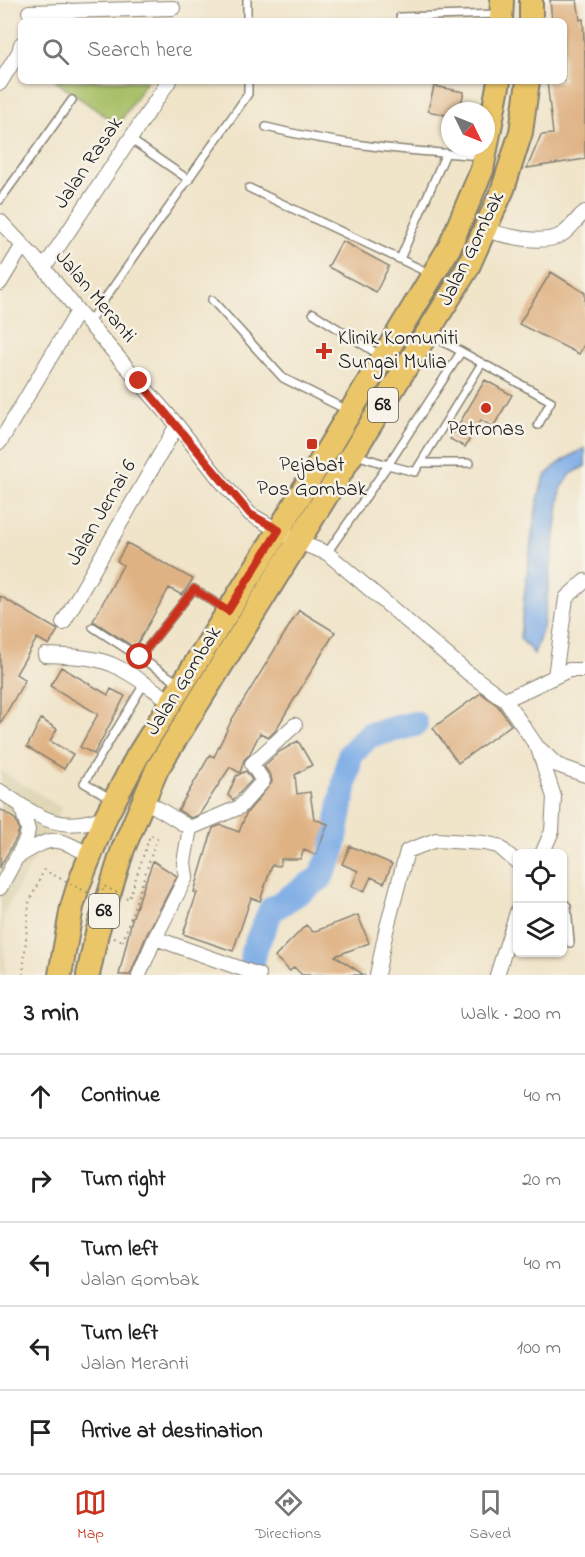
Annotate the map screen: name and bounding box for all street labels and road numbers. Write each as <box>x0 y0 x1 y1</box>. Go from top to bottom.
street label: Jalan Rasak <box>47 110 132 215</box>
street label: Jalan Gombak <box>431 186 513 311</box>
street label: Jalan Meranti <box>47 244 143 350</box>
road number: 68 <box>368 388 398 422</box>
street label: Jalan Jernai 6 <box>59 454 145 572</box>
street label: Jalan Gombak <box>138 620 230 742</box>
road number: 68 <box>89 894 119 928</box>

